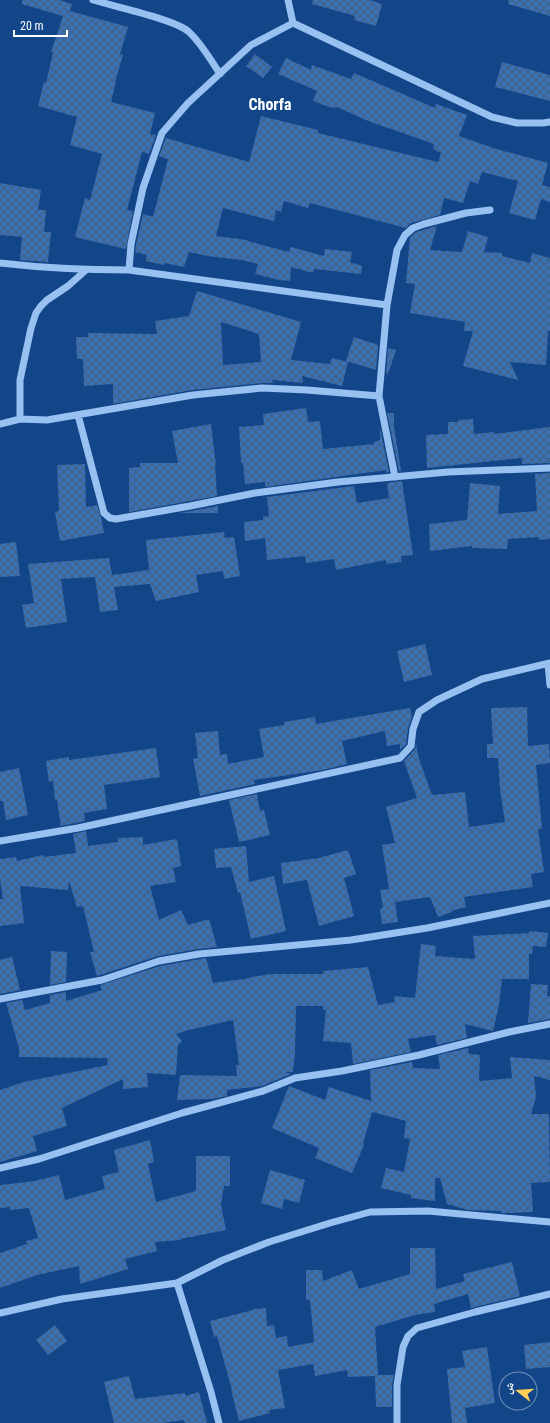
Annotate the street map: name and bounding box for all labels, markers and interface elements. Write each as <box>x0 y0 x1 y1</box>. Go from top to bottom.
scale bar <box>14 12 67 38</box>
text: 20 m <box>20 19 44 33</box>
district label: Chorfa <box>248 95 292 114</box>
north arrow <box>498 1371 538 1411</box>
text: ش <box>501 1380 518 1396</box>

